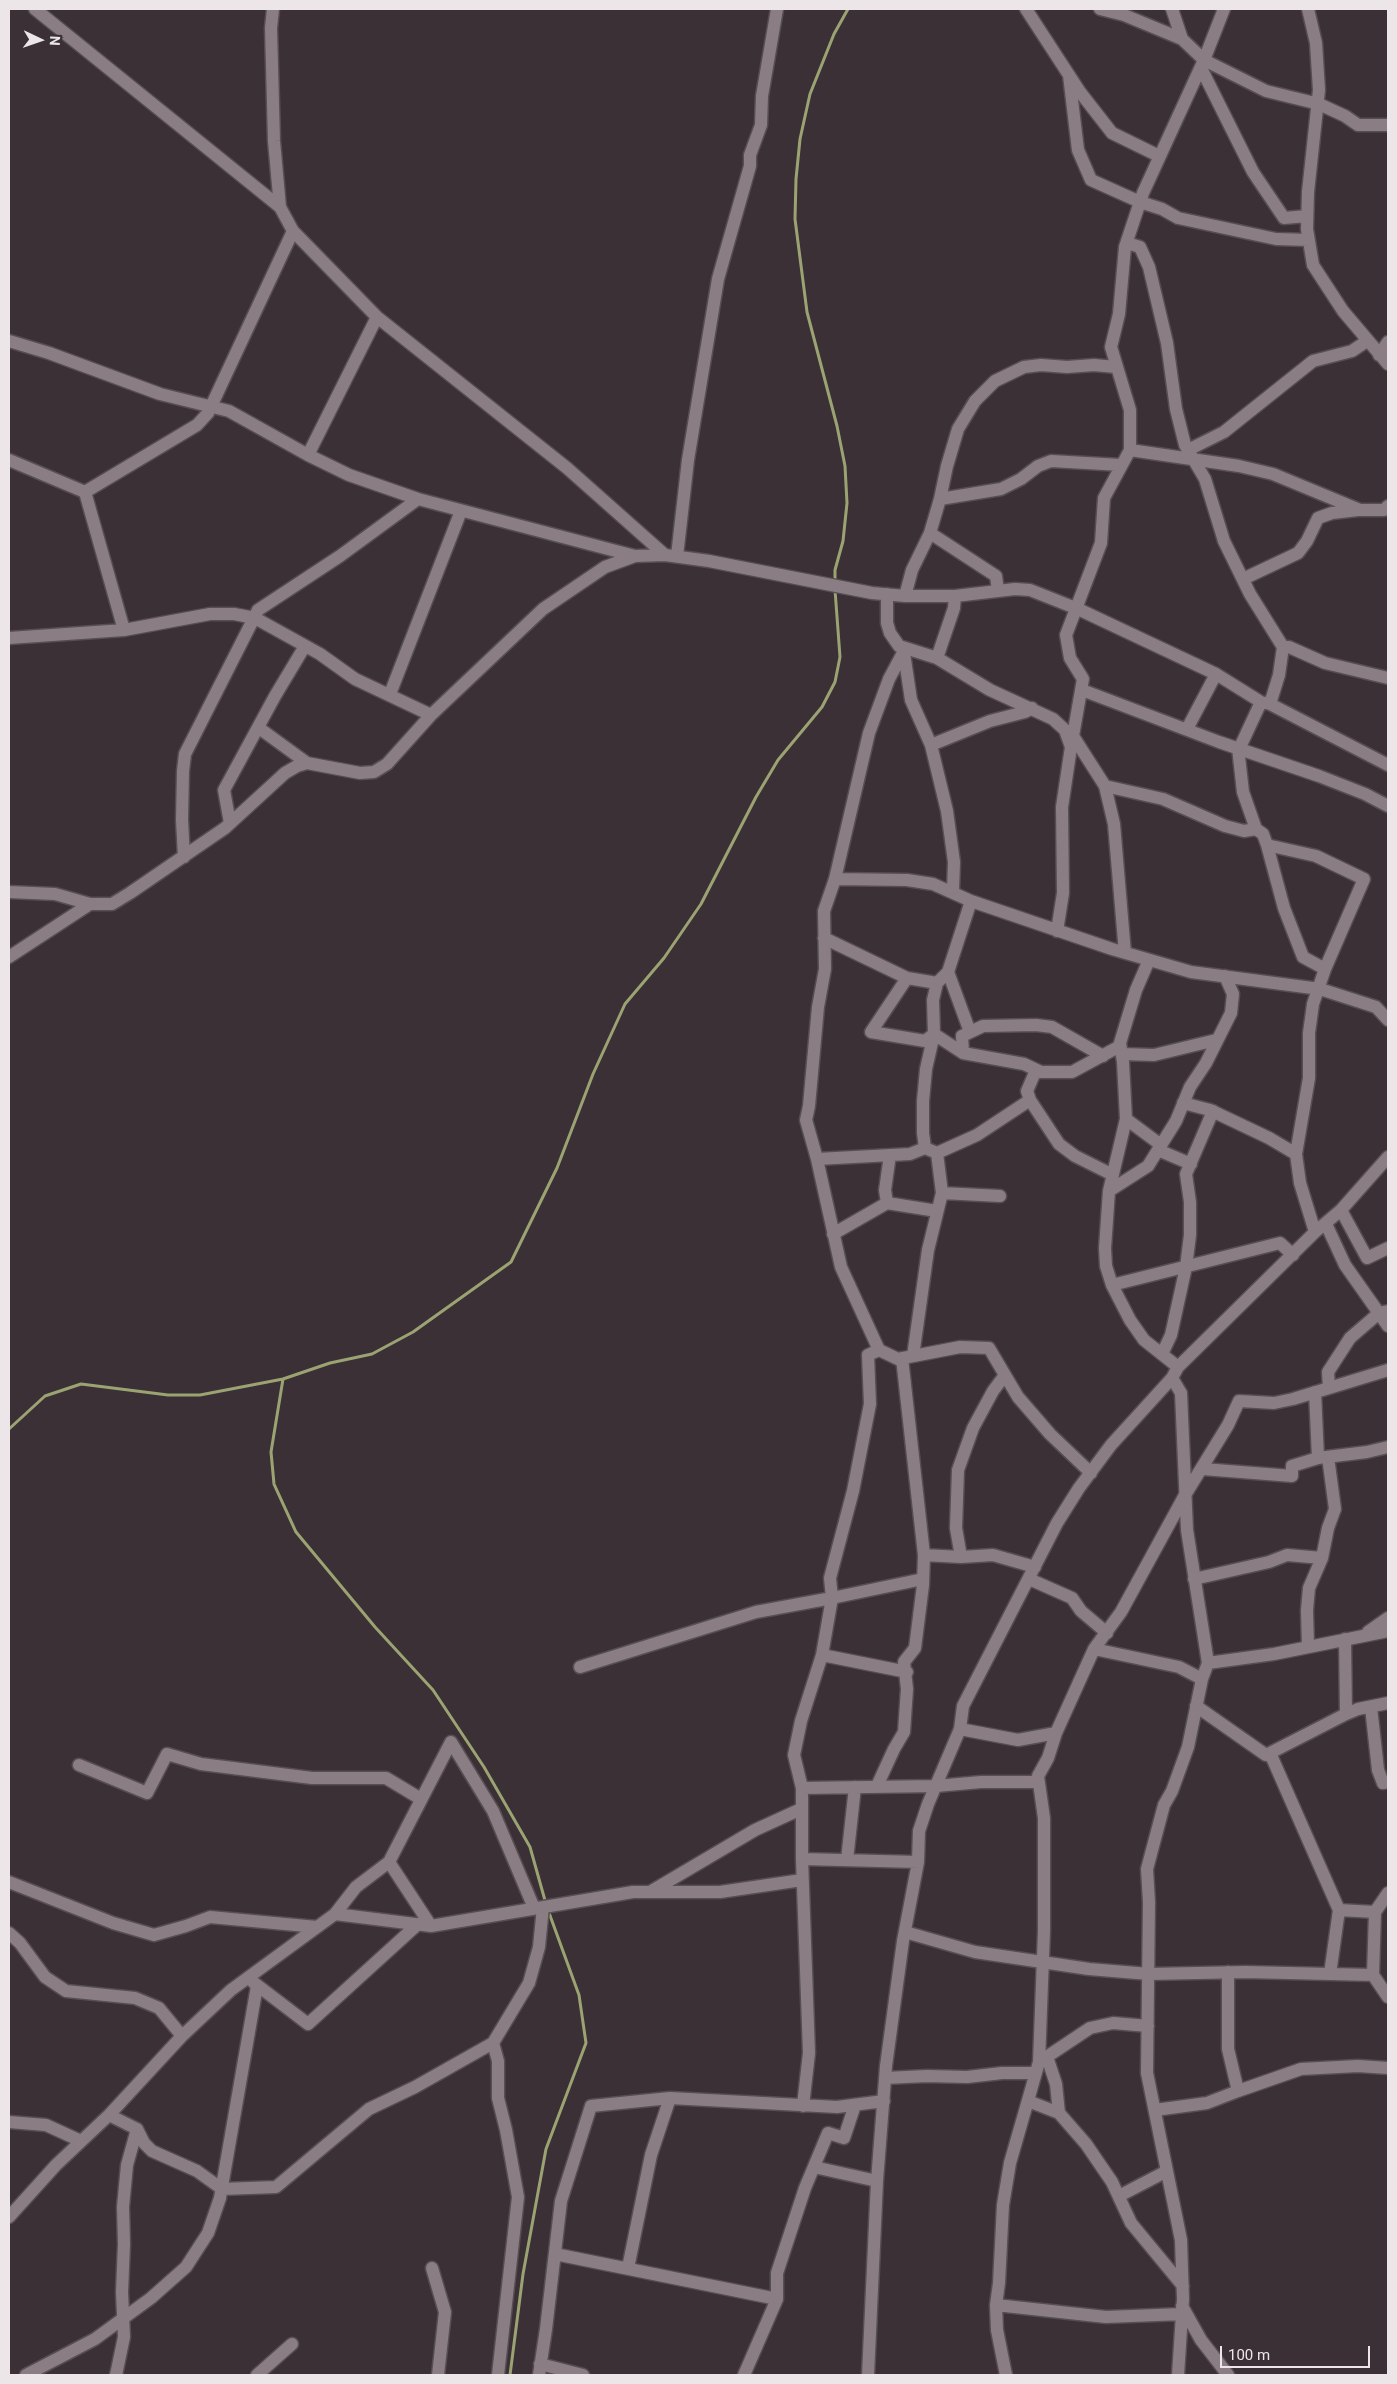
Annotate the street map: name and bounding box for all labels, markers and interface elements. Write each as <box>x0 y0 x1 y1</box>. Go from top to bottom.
north arrow <box>15 15 65 65</box>
text: N <box>47 35 63 46</box>
scale bar <box>1222 2336 1372 2368</box>
text: 100 m <box>1228 2346 1270 2364</box>

